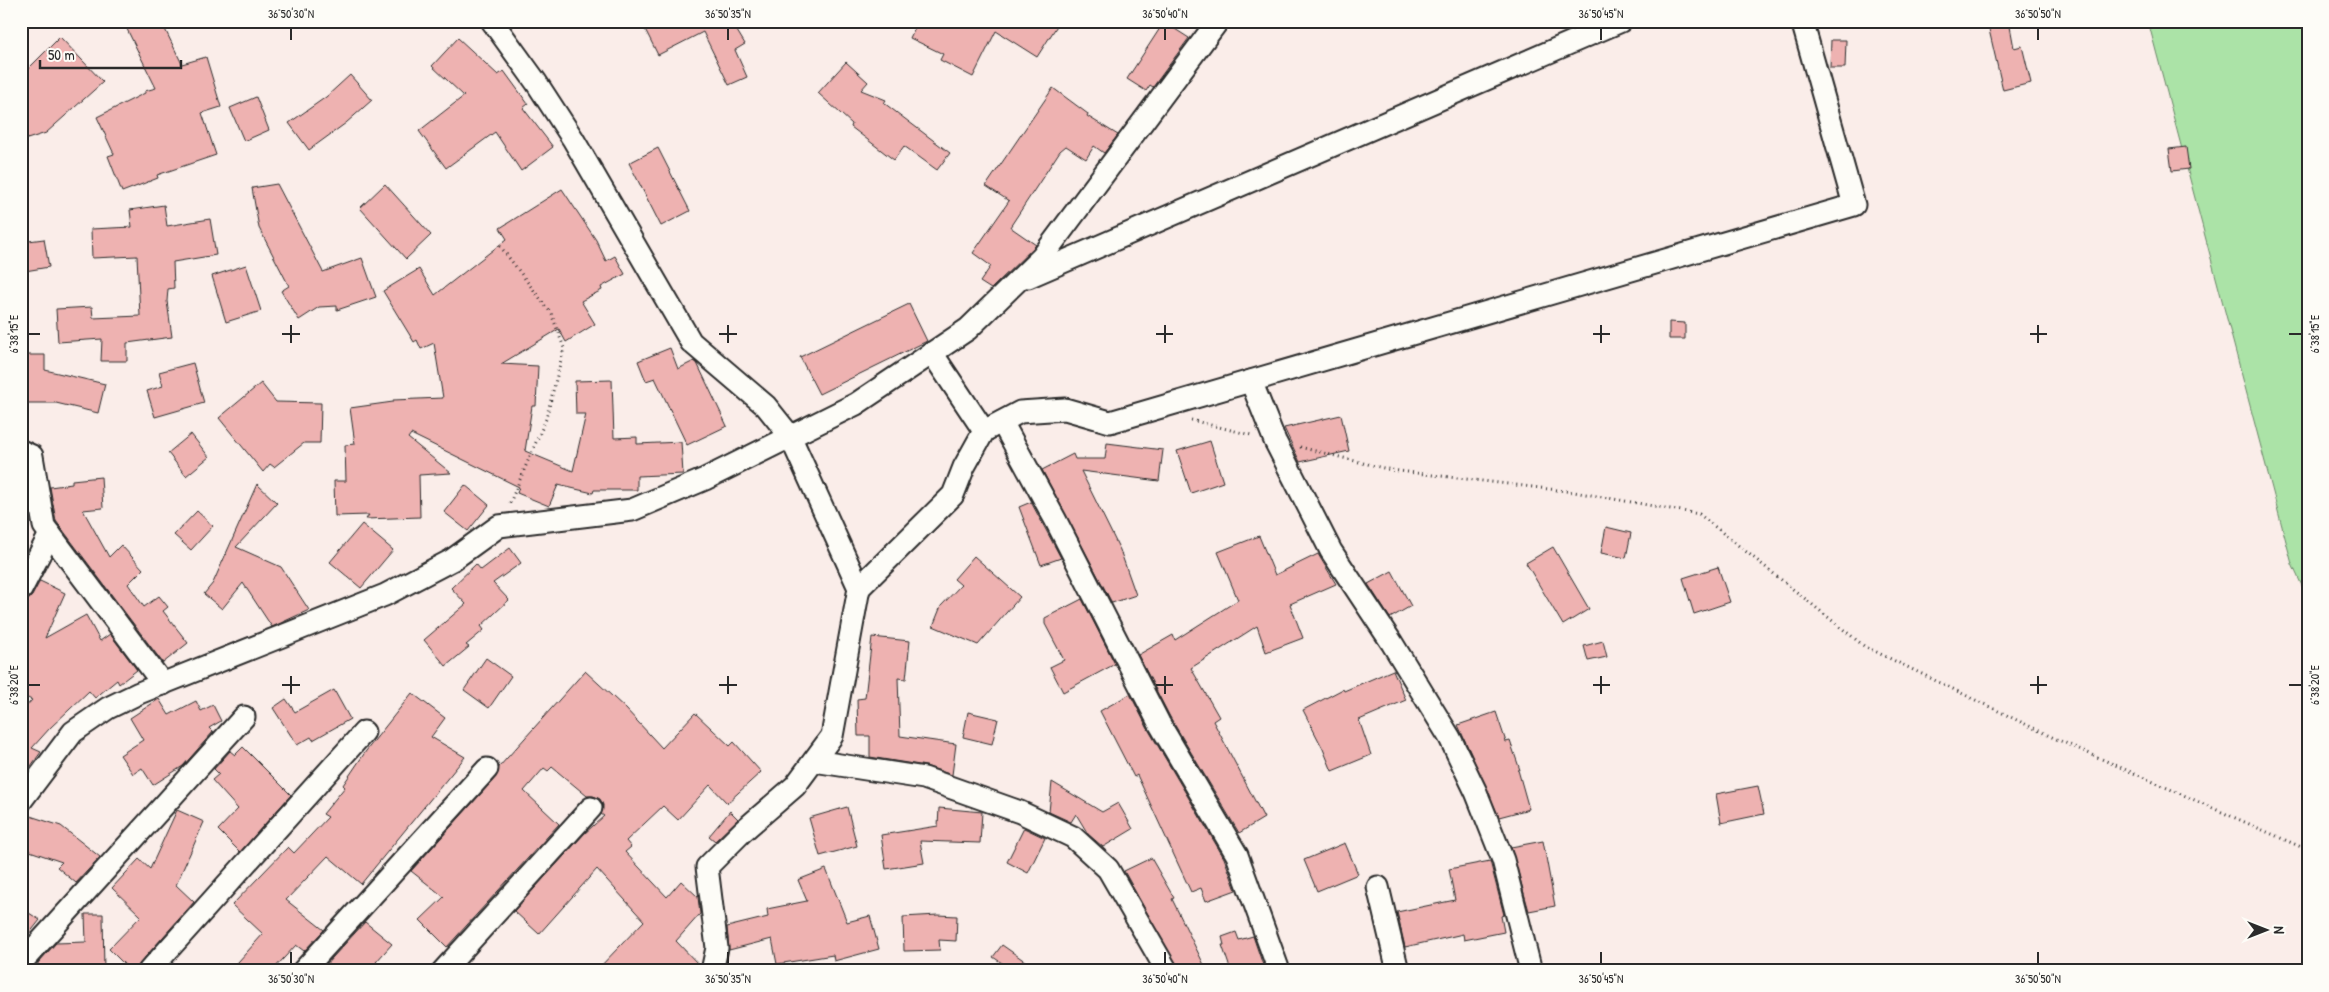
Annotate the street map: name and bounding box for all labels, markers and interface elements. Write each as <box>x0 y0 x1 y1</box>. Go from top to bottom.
text: 36°50'30"N <box>268 5 314 22</box>
text: 36°50'35"N <box>705 5 751 22</box>
text: 36°50'40"N <box>1142 5 1188 22</box>
text: 36°50'45"N <box>1579 5 1623 22</box>
text: 36°50'50"N <box>2015 5 2061 22</box>
scale bar <box>40 38 181 70</box>
text: 50 m <box>48 44 75 65</box>
text: 6°38'15"E <box>5 314 22 353</box>
text: 6°38'15"E <box>2306 314 2323 353</box>
text: 6°38'20"E <box>5 664 22 705</box>
text: 6°38'20"E <box>2306 664 2323 705</box>
north arrow <box>2242 904 2292 954</box>
text: N <box>2270 926 2289 934</box>
text: 36°50'30"N <box>268 970 314 987</box>
text: 36°50'35"N <box>705 970 751 987</box>
text: 36°50'40"N <box>1142 970 1188 987</box>
text: 36°50'45"N <box>1579 970 1623 987</box>
text: 36°50'50"N <box>2015 970 2061 987</box>

